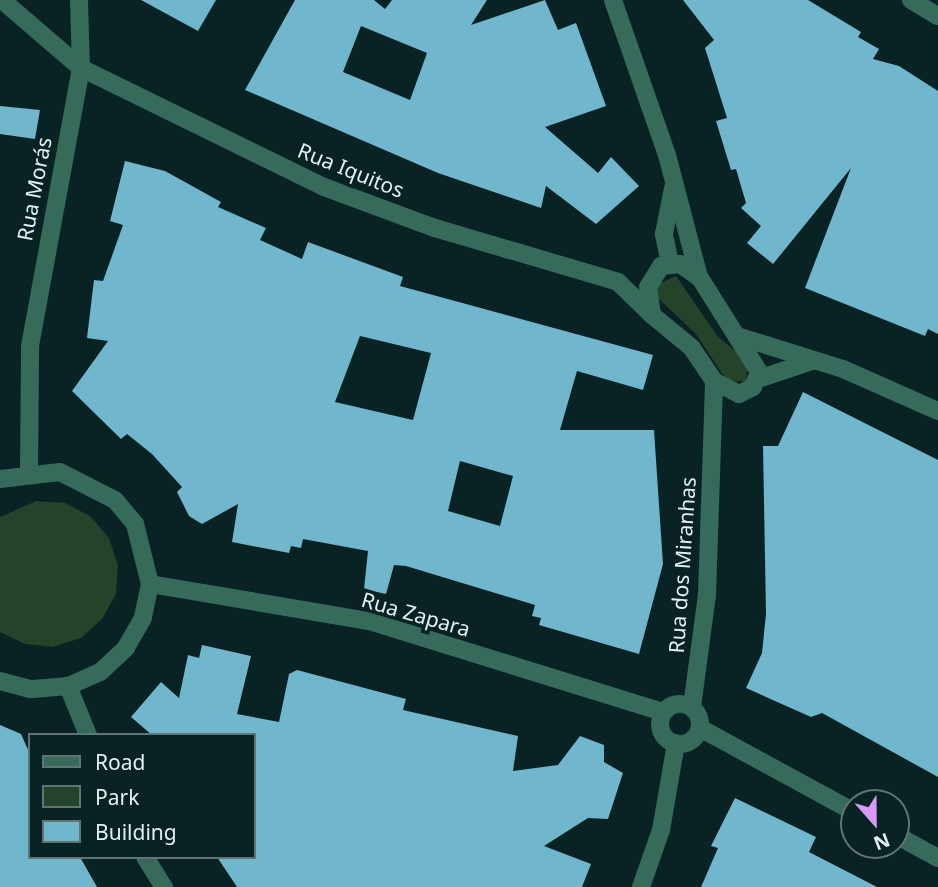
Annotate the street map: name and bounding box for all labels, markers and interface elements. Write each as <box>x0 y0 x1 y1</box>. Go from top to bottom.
street label: Rua Morás <box>12 135 56 243</box>
street label: Rua Iquitos <box>294 137 408 203</box>
street label: Rua dos Miranhas <box>663 476 701 654</box>
street label: Rua Zapara <box>359 586 473 642</box>
legend <box>28 733 256 859</box>
text: Road <box>95 748 145 776</box>
text: Park <box>95 783 139 811</box>
north arrow <box>840 789 910 859</box>
text: Building <box>95 818 177 846</box>
text: N <box>870 827 894 857</box>

